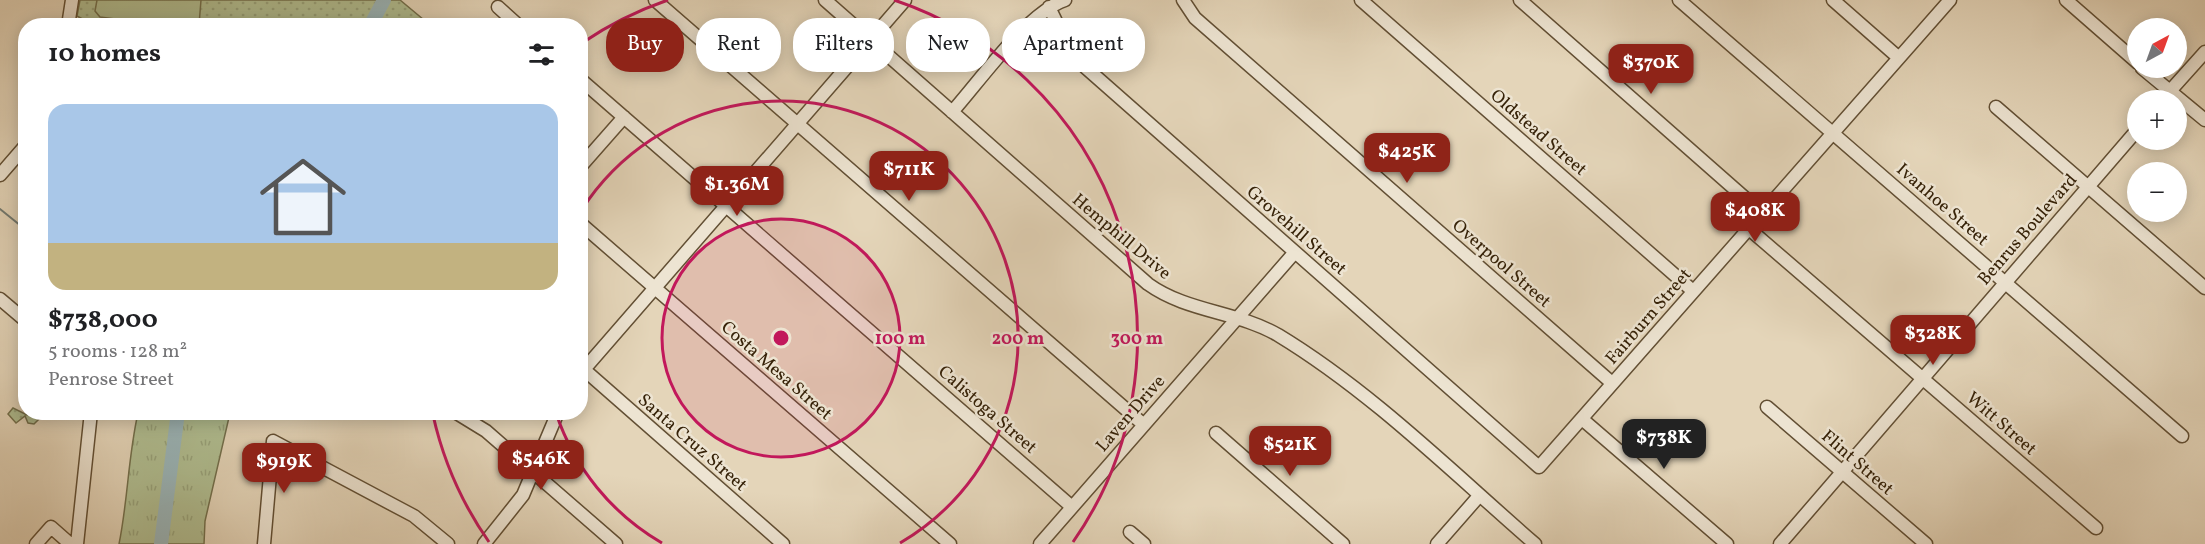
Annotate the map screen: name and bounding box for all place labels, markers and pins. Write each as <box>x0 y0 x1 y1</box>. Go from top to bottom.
pin: $370K <box>1609 44 1693 95</box>
pin: $425K <box>1365 133 1449 184</box>
pin: $711K <box>867 151 951 202</box>
pin: $1.36M <box>688 166 786 217</box>
pin: $408K <box>1713 192 1797 243</box>
pin: $328K <box>1891 315 1975 366</box>
centre of rings <box>771 328 791 348</box>
pin: $738K <box>1622 419 1706 470</box>
pin: $521K <box>1248 426 1332 477</box>
pin: $546K <box>499 440 583 491</box>
pin: $919K <box>242 443 326 494</box>

